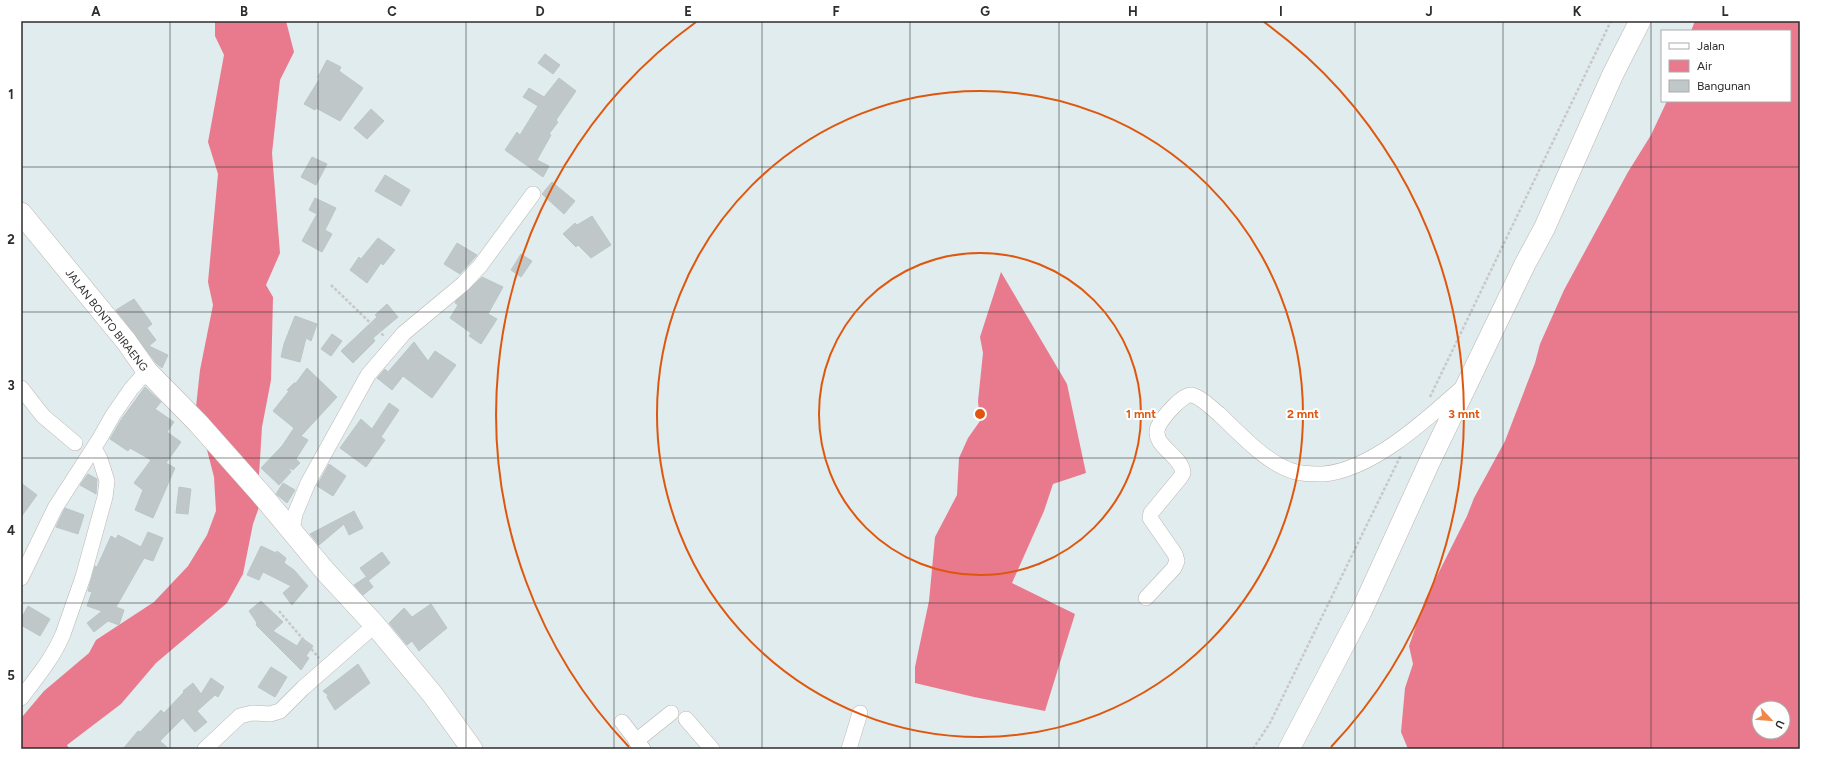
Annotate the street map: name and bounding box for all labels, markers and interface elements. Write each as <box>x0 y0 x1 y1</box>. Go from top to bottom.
text: A <box>91 4 101 19</box>
text: B <box>240 4 248 19</box>
text: C <box>387 4 397 19</box>
text: D <box>535 4 545 19</box>
text: E <box>684 4 692 19</box>
text: F <box>832 4 840 19</box>
text: G <box>980 4 990 19</box>
text: H <box>1128 4 1138 19</box>
text: I <box>1279 4 1283 19</box>
text: J <box>1425 4 1433 19</box>
text: K <box>1573 4 1582 19</box>
text: L <box>1722 4 1729 19</box>
legend <box>1661 30 1791 102</box>
text: Jalan <box>1697 39 1725 53</box>
text: Air <box>1697 59 1712 73</box>
text: Bangunan <box>1697 79 1751 93</box>
text: 1 <box>8 87 14 102</box>
text: 2 <box>7 232 15 247</box>
street label: JALAN BONTO BIRAENG <box>63 267 151 374</box>
text: 3 <box>7 378 15 393</box>
centre of rings <box>973 407 987 421</box>
text: 1 mnt <box>1126 407 1156 421</box>
text: 2 mnt <box>1287 407 1319 421</box>
text: 3 mnt <box>1448 407 1480 421</box>
text: 4 <box>7 523 15 538</box>
text: 5 <box>7 668 15 683</box>
north arrow <box>1751 700 1791 740</box>
text: U <box>1772 718 1787 731</box>

